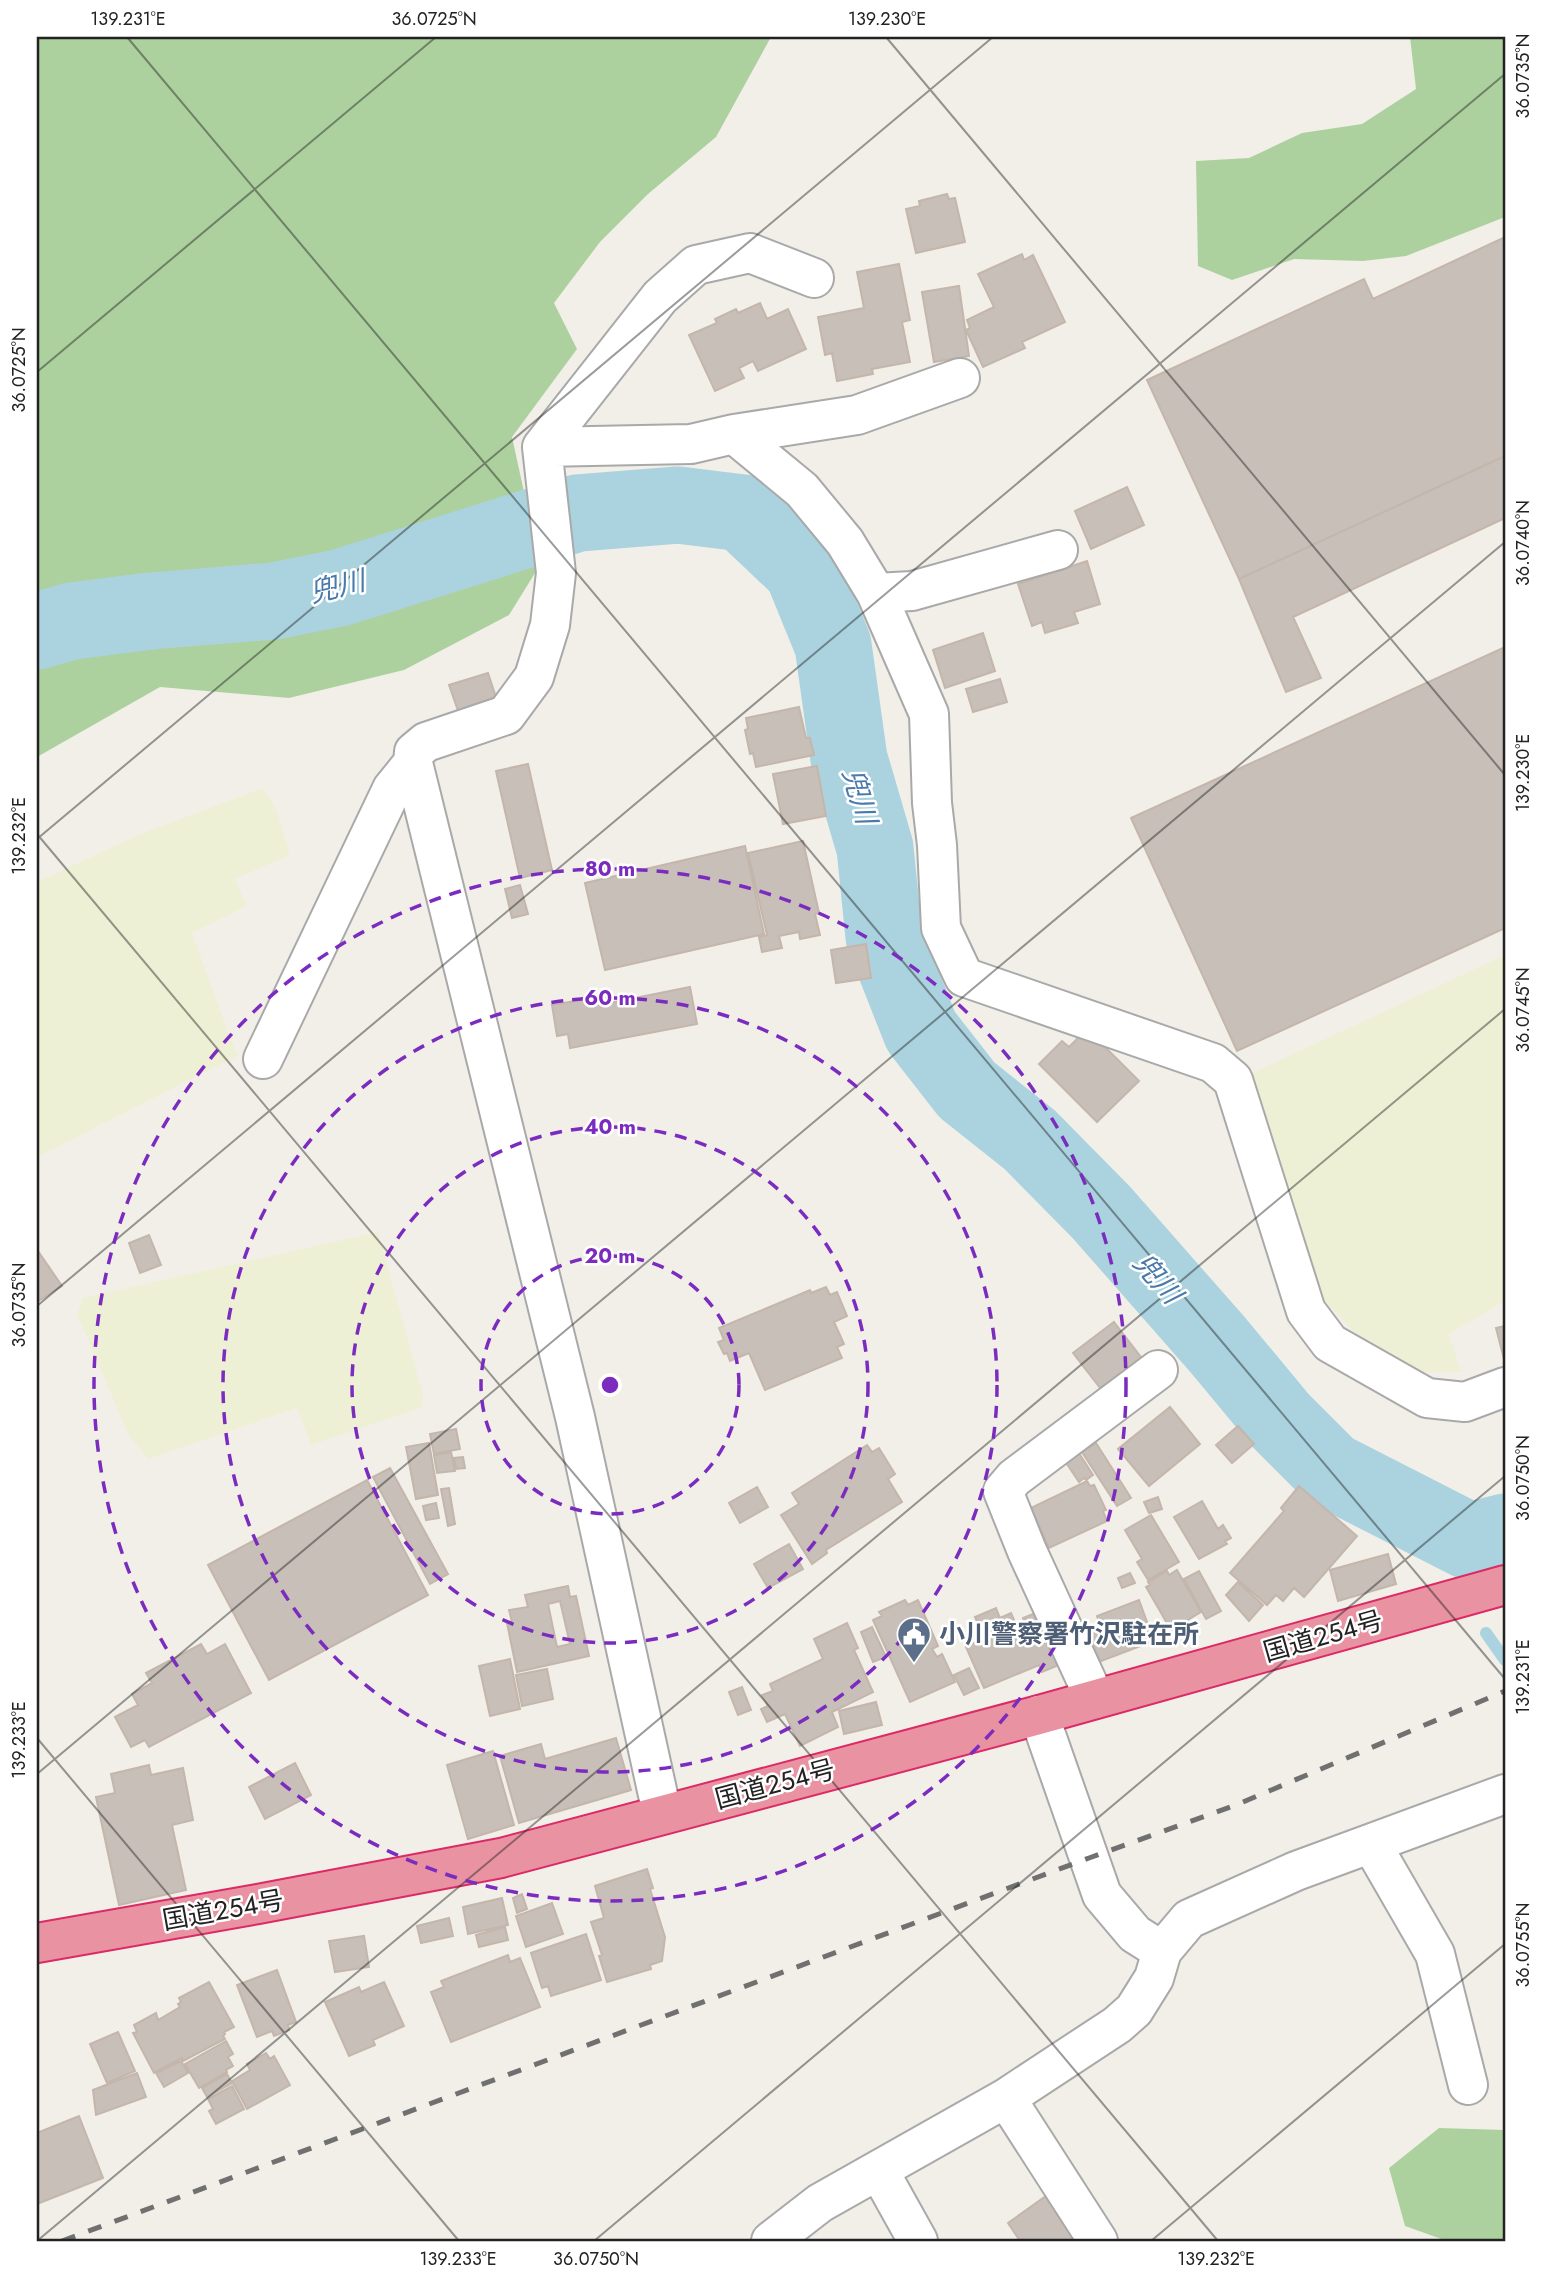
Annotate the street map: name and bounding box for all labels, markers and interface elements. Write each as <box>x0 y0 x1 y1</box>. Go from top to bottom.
text: 139.231°E <box>90 6 166 32</box>
text: 36.0725°N <box>391 6 477 32</box>
text: 139.230°E <box>848 6 926 32</box>
text: 36.0735°N <box>1510 34 1536 118</box>
text: 36.0725°N <box>6 327 32 413</box>
text: 36.0740°N <box>1510 500 1536 586</box>
water label: 兜川 <box>305 559 372 613</box>
text: 139.230°E <box>1510 734 1536 812</box>
water label: 兜川 <box>832 764 888 832</box>
text: 139.232°E <box>6 797 32 875</box>
text: 80 m <box>585 854 635 884</box>
text: 36.0745°N <box>1510 967 1536 1053</box>
text: 60 m <box>584 983 636 1013</box>
text: 40 m <box>584 1112 636 1142</box>
text: 20 m <box>584 1241 636 1271</box>
water label: 兜川 <box>1124 1244 1193 1315</box>
text: 36.0735°N <box>6 1263 32 1347</box>
centre of rings <box>598 1373 622 1397</box>
text: 36.0750°N <box>1510 1435 1536 1521</box>
street label: 国道254号 <box>1259 1601 1387 1671</box>
public building icon: 小川警察署竹沢駐在所 <box>895 1615 933 1664</box>
place label: 小川警察署竹沢駐在所 <box>939 1615 1199 1653</box>
text: 139.231°E <box>1510 1639 1536 1715</box>
text: 139.233°E <box>6 1701 32 1779</box>
street label: 国道254号 <box>711 1750 839 1818</box>
street label: 国道254号 <box>159 1881 287 1939</box>
text: 36.0755°N <box>1510 1902 1536 1988</box>
text: 139.233°E <box>419 2246 497 2272</box>
text: 36.0750°N <box>553 2246 639 2272</box>
text: 139.232°E <box>1177 2246 1255 2272</box>

